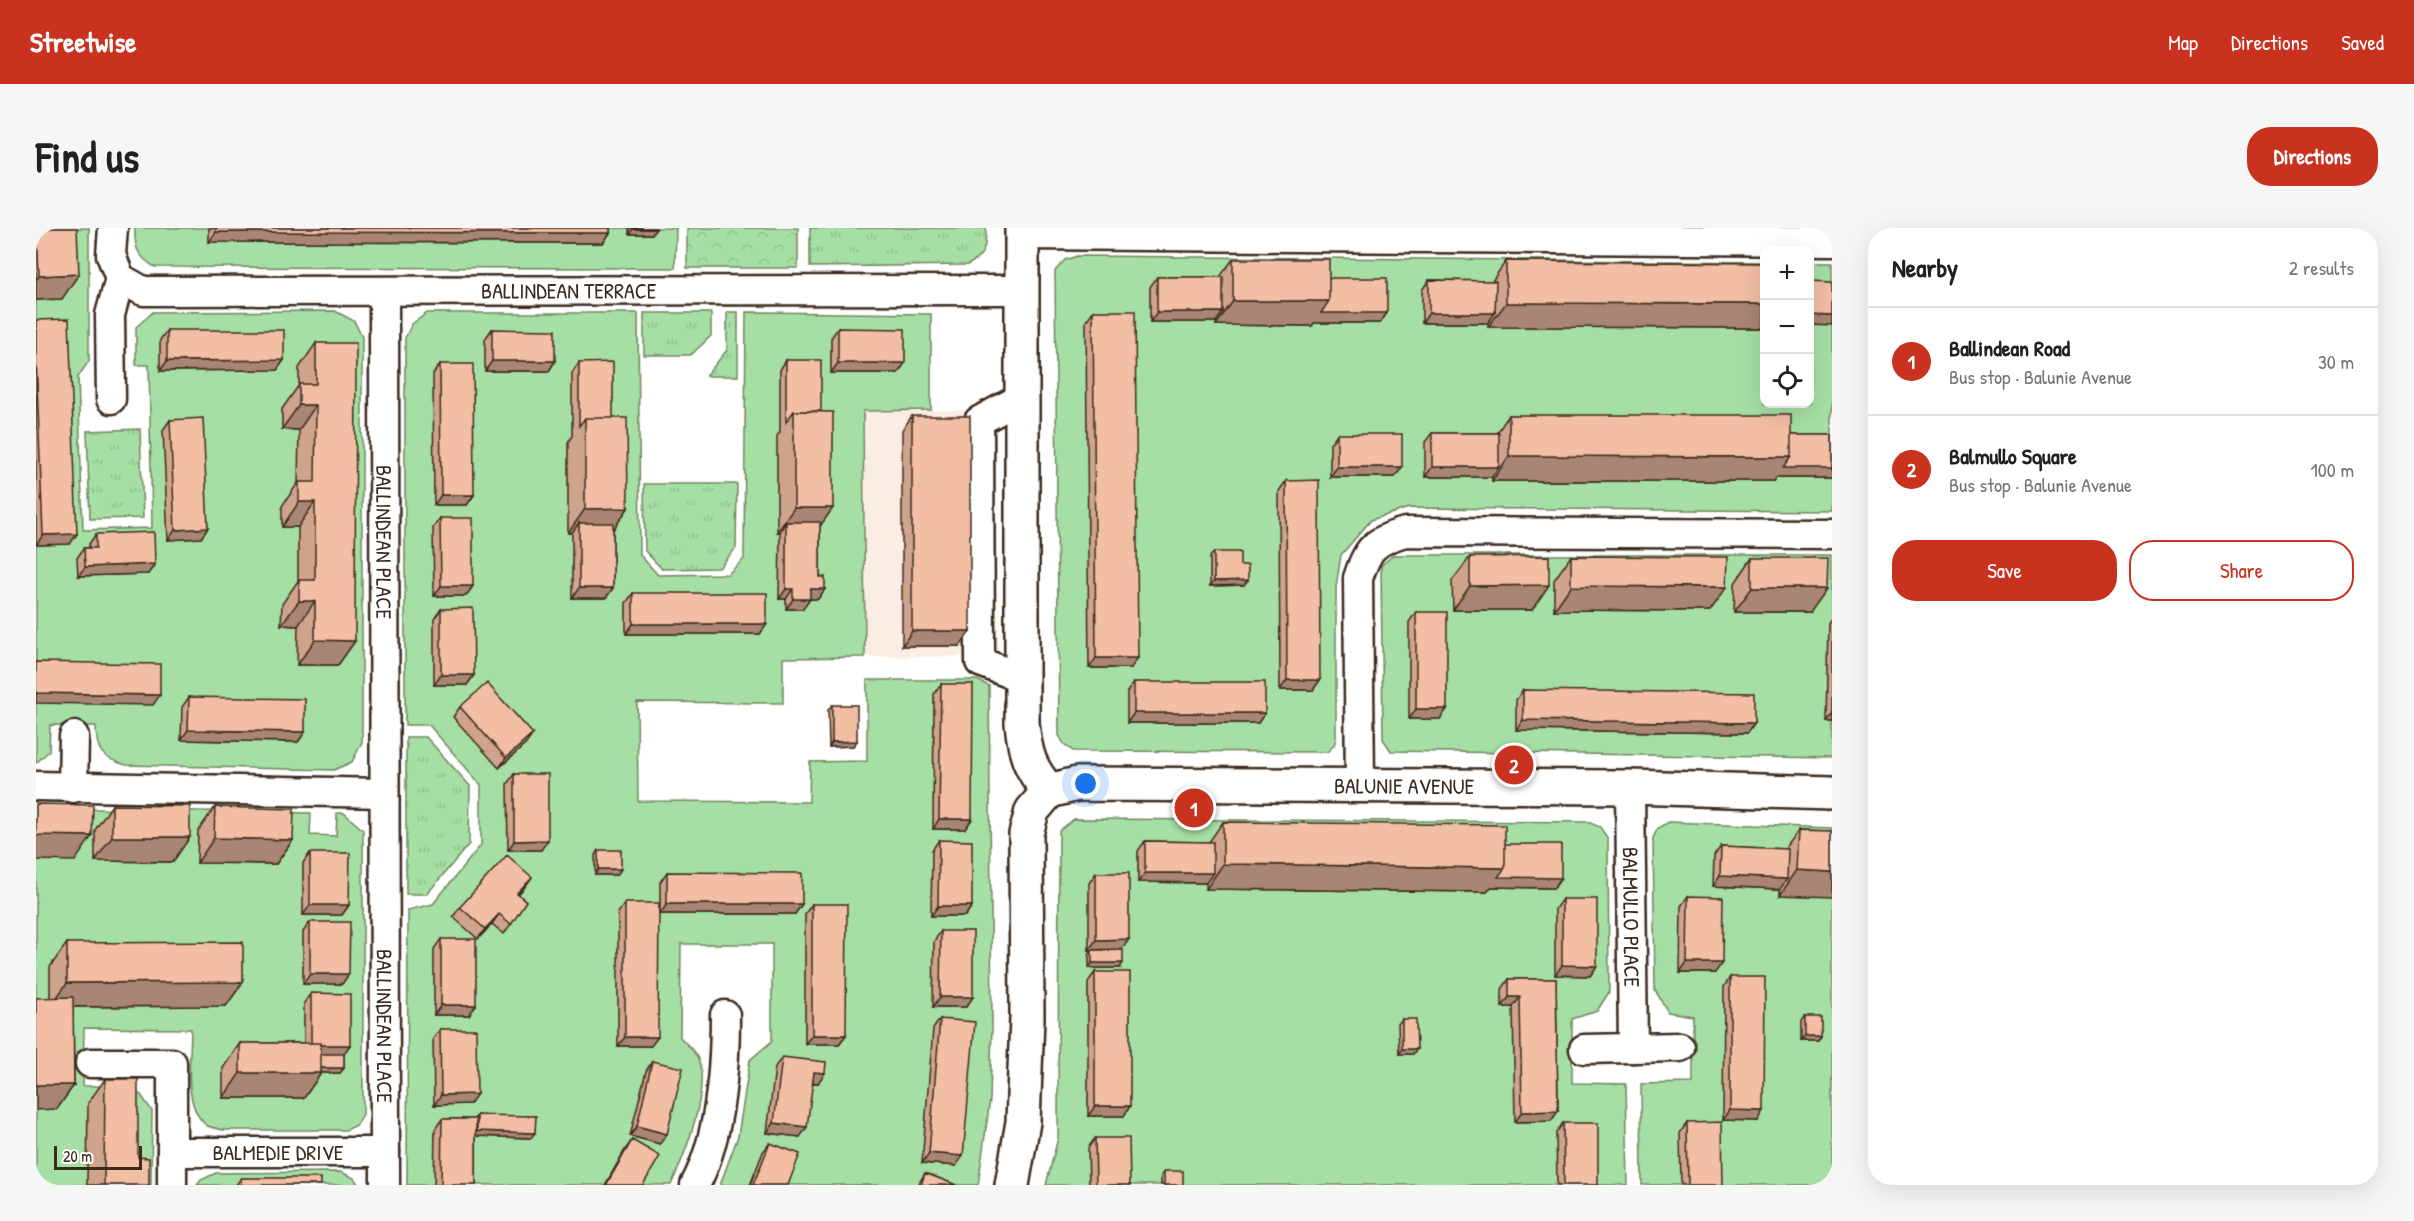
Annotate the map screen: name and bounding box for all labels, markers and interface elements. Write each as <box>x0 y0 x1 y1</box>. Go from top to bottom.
text: Streetwise <box>30 23 136 61</box>
text: Map <box>2168 28 2198 57</box>
text: Directions <box>2231 28 2308 57</box>
text: Saved <box>2341 28 2384 57</box>
button: Directions <box>2247 127 2378 186</box>
text: Find us <box>36 128 139 185</box>
map controls <box>1760 246 1814 408</box>
button: + <box>1760 246 1814 300</box>
text: Nearby <box>1892 250 1958 285</box>
text: 2 results <box>2289 254 2354 281</box>
street label: BALLINDEAN TERRACE <box>481 275 657 306</box>
button: − <box>1760 300 1814 354</box>
text: Ballindean Road <box>1949 333 2070 363</box>
text: 1 <box>1908 348 1915 375</box>
text: 30 m <box>2318 348 2354 375</box>
button: locate <box>1760 354 1814 408</box>
text: Bus stop · Balunie Avenue <box>1949 363 2132 390</box>
text: Balmullo Square <box>1949 441 2077 471</box>
text: 2 <box>1907 456 1916 483</box>
text: 100 m <box>2311 456 2354 483</box>
street label: BALLINDEAN PLACE <box>369 465 399 619</box>
text: Bus stop · Balunie Avenue <box>1949 471 2132 498</box>
button: Save <box>1892 540 2117 601</box>
button: Share <box>2129 540 2354 601</box>
pin: 2 <box>1494 742 1534 788</box>
your location <box>1071 769 1100 798</box>
street label: BALUNIE AVENUE <box>1334 770 1475 801</box>
pin: 1 <box>1174 786 1214 830</box>
street label: BALMULLO PLACE <box>1616 847 1647 988</box>
street label: BALLINDEAN PLACE <box>370 949 400 1103</box>
street label: BALMEDIE DRIVE <box>212 1137 344 1167</box>
scale bar <box>54 1143 142 1170</box>
text: 20 m <box>63 1145 92 1167</box>

